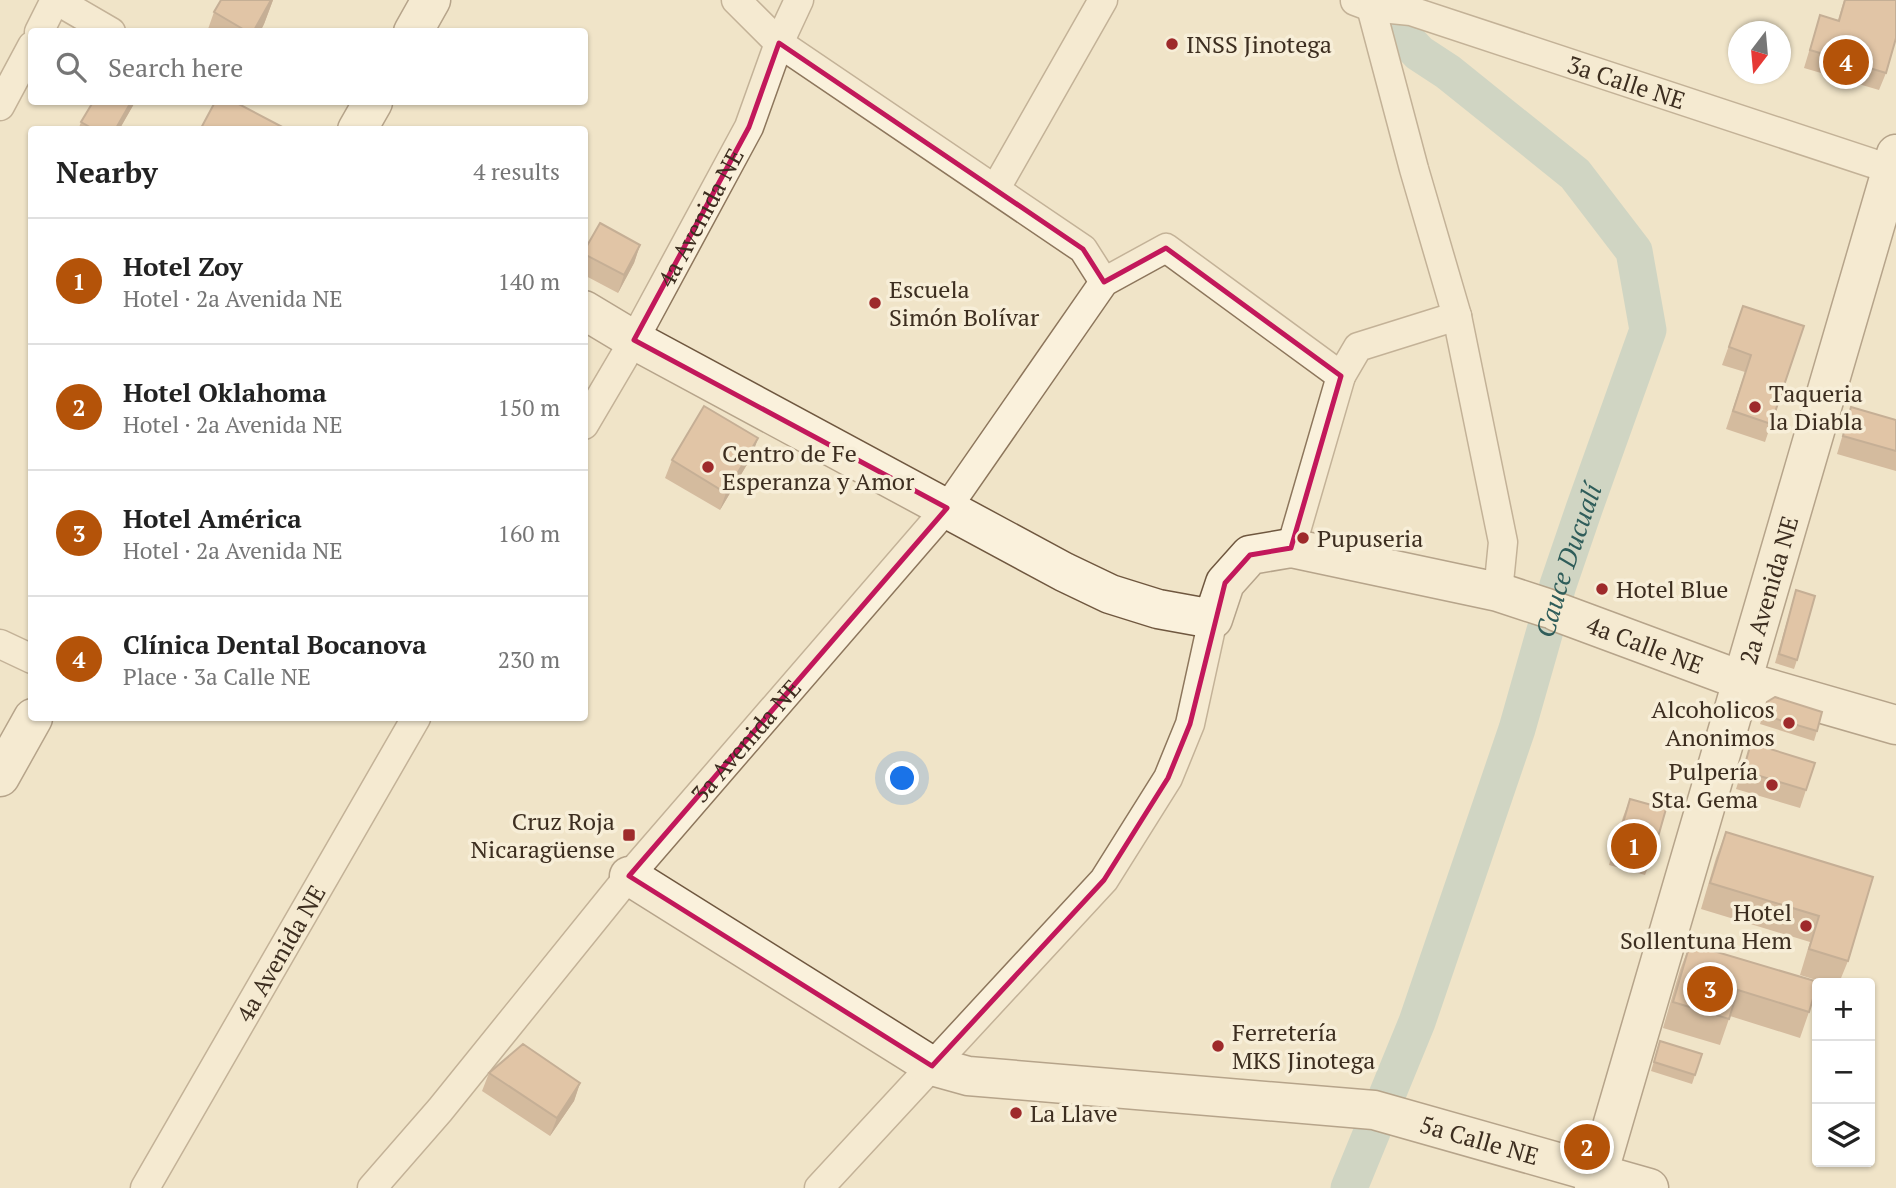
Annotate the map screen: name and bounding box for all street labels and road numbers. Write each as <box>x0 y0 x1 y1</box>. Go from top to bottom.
street label: 3a Calle NE <box>1563 48 1689 116</box>
street label: 4a Avenida NE <box>650 142 751 292</box>
street label: 2a Avenida NE <box>1732 512 1805 668</box>
street label: 4a Calle NE <box>1582 608 1708 681</box>
street label: 3a Avenida NE <box>684 672 808 809</box>
street label: 4a Avenida NE <box>228 879 332 1028</box>
street label: 5a Calle NE <box>1416 1108 1543 1172</box>

